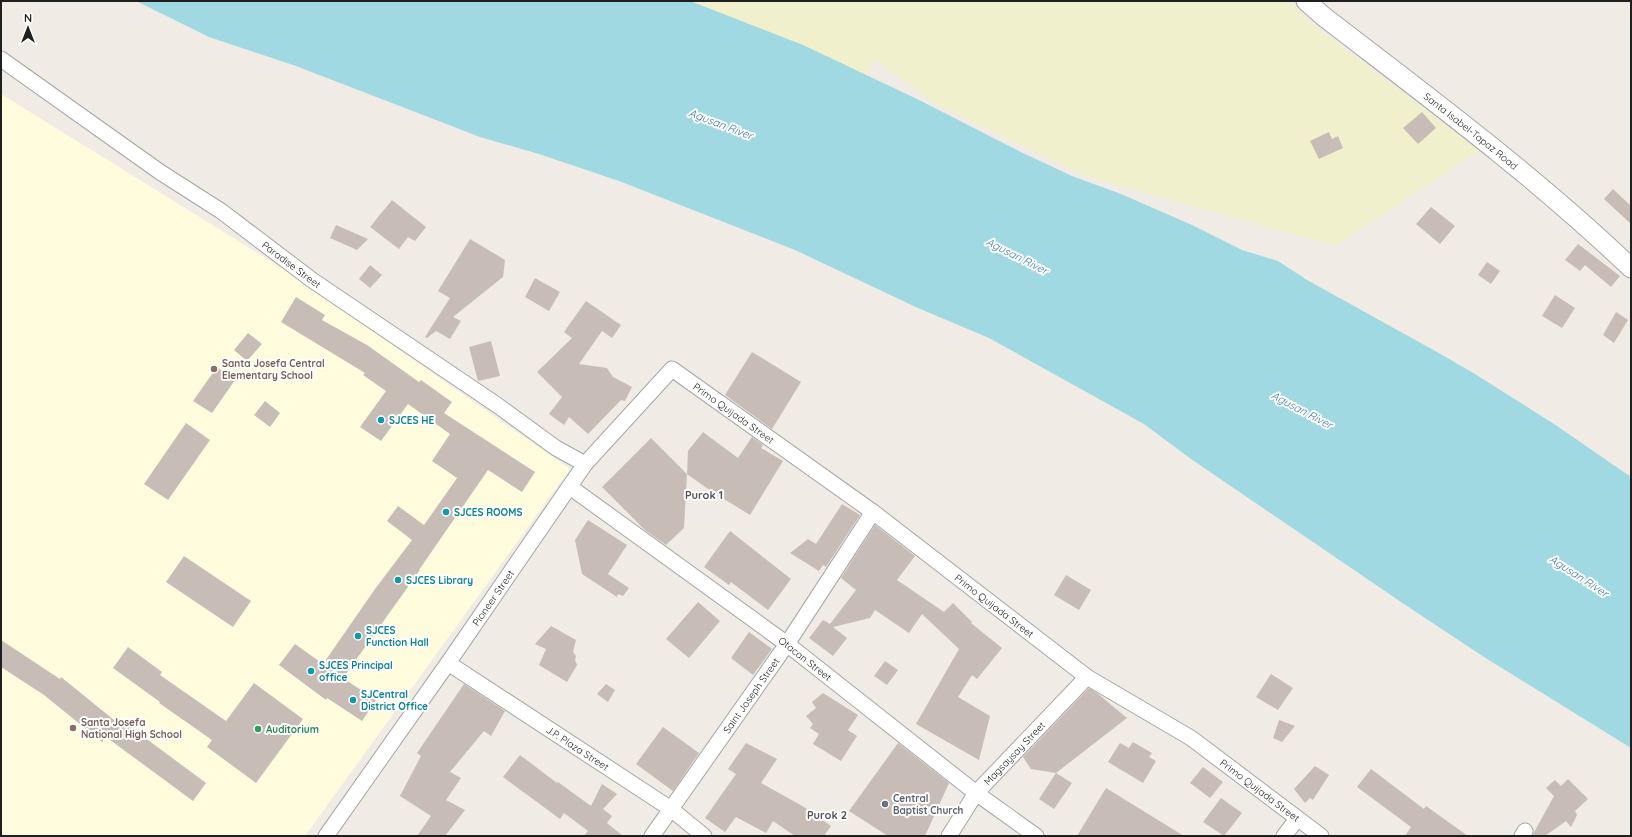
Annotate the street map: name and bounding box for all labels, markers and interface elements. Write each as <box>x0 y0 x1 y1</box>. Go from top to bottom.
north arrow <box>8 8 48 48</box>
text: N <box>24 11 32 25</box>
street label: Santa Isabel-Tapaz Road <box>1421 90 1521 172</box>
water label: Agusan River <box>687 105 757 143</box>
water label: Agusan River <box>984 234 1052 278</box>
street label: Paradise Street <box>260 238 324 291</box>
place label: Santa Josefa Central Elementary School <box>222 357 325 382</box>
marker: Santa Josefa Central Elementary School <box>209 364 219 374</box>
street label: Primo Quijada Street <box>691 380 777 447</box>
water label: Agusan River <box>1269 388 1337 433</box>
place label: SJCES HE <box>389 414 434 427</box>
marker: SJCES HE <box>376 415 386 425</box>
district label: Purok 1 <box>685 488 723 502</box>
place label: SJCES ROOMS <box>454 506 522 519</box>
marker: SJCES ROOMS <box>441 507 451 517</box>
water label: Agusan River <box>1547 552 1613 601</box>
street label: Pioneer Street <box>469 567 517 628</box>
street label: Primo Quijada Street <box>952 571 1037 641</box>
place label: SJCES Library <box>406 574 473 587</box>
marker: SJCES Library <box>393 575 403 585</box>
place label: SJCES Function Hall <box>366 624 429 649</box>
marker: SJCES Function Hall <box>353 631 363 641</box>
street label: Otacan Street <box>776 633 835 684</box>
street label: Saint Joseph Street <box>720 654 782 736</box>
place label: SJCES Principal office <box>319 659 393 684</box>
marker: SJCES Principal office <box>306 666 316 676</box>
place label: SJCentral District Office <box>361 688 428 713</box>
marker: SJCentral District Office <box>348 695 358 705</box>
place label: Santa Josefa National High School <box>81 716 182 741</box>
street label: Magsaysay Street <box>981 718 1048 788</box>
marker: Santa Josefa National High School <box>68 723 78 733</box>
place label: Auditorium <box>266 723 319 736</box>
street label: J.P. Plaza Street <box>544 723 612 773</box>
marker: Auditorium <box>253 724 263 734</box>
street label: Primo Quijada Street <box>1218 756 1303 825</box>
place label: Central Baptist Church <box>893 792 964 817</box>
marker: Central Baptist Church <box>880 799 890 809</box>
district label: Purok 2 <box>807 808 847 822</box>

